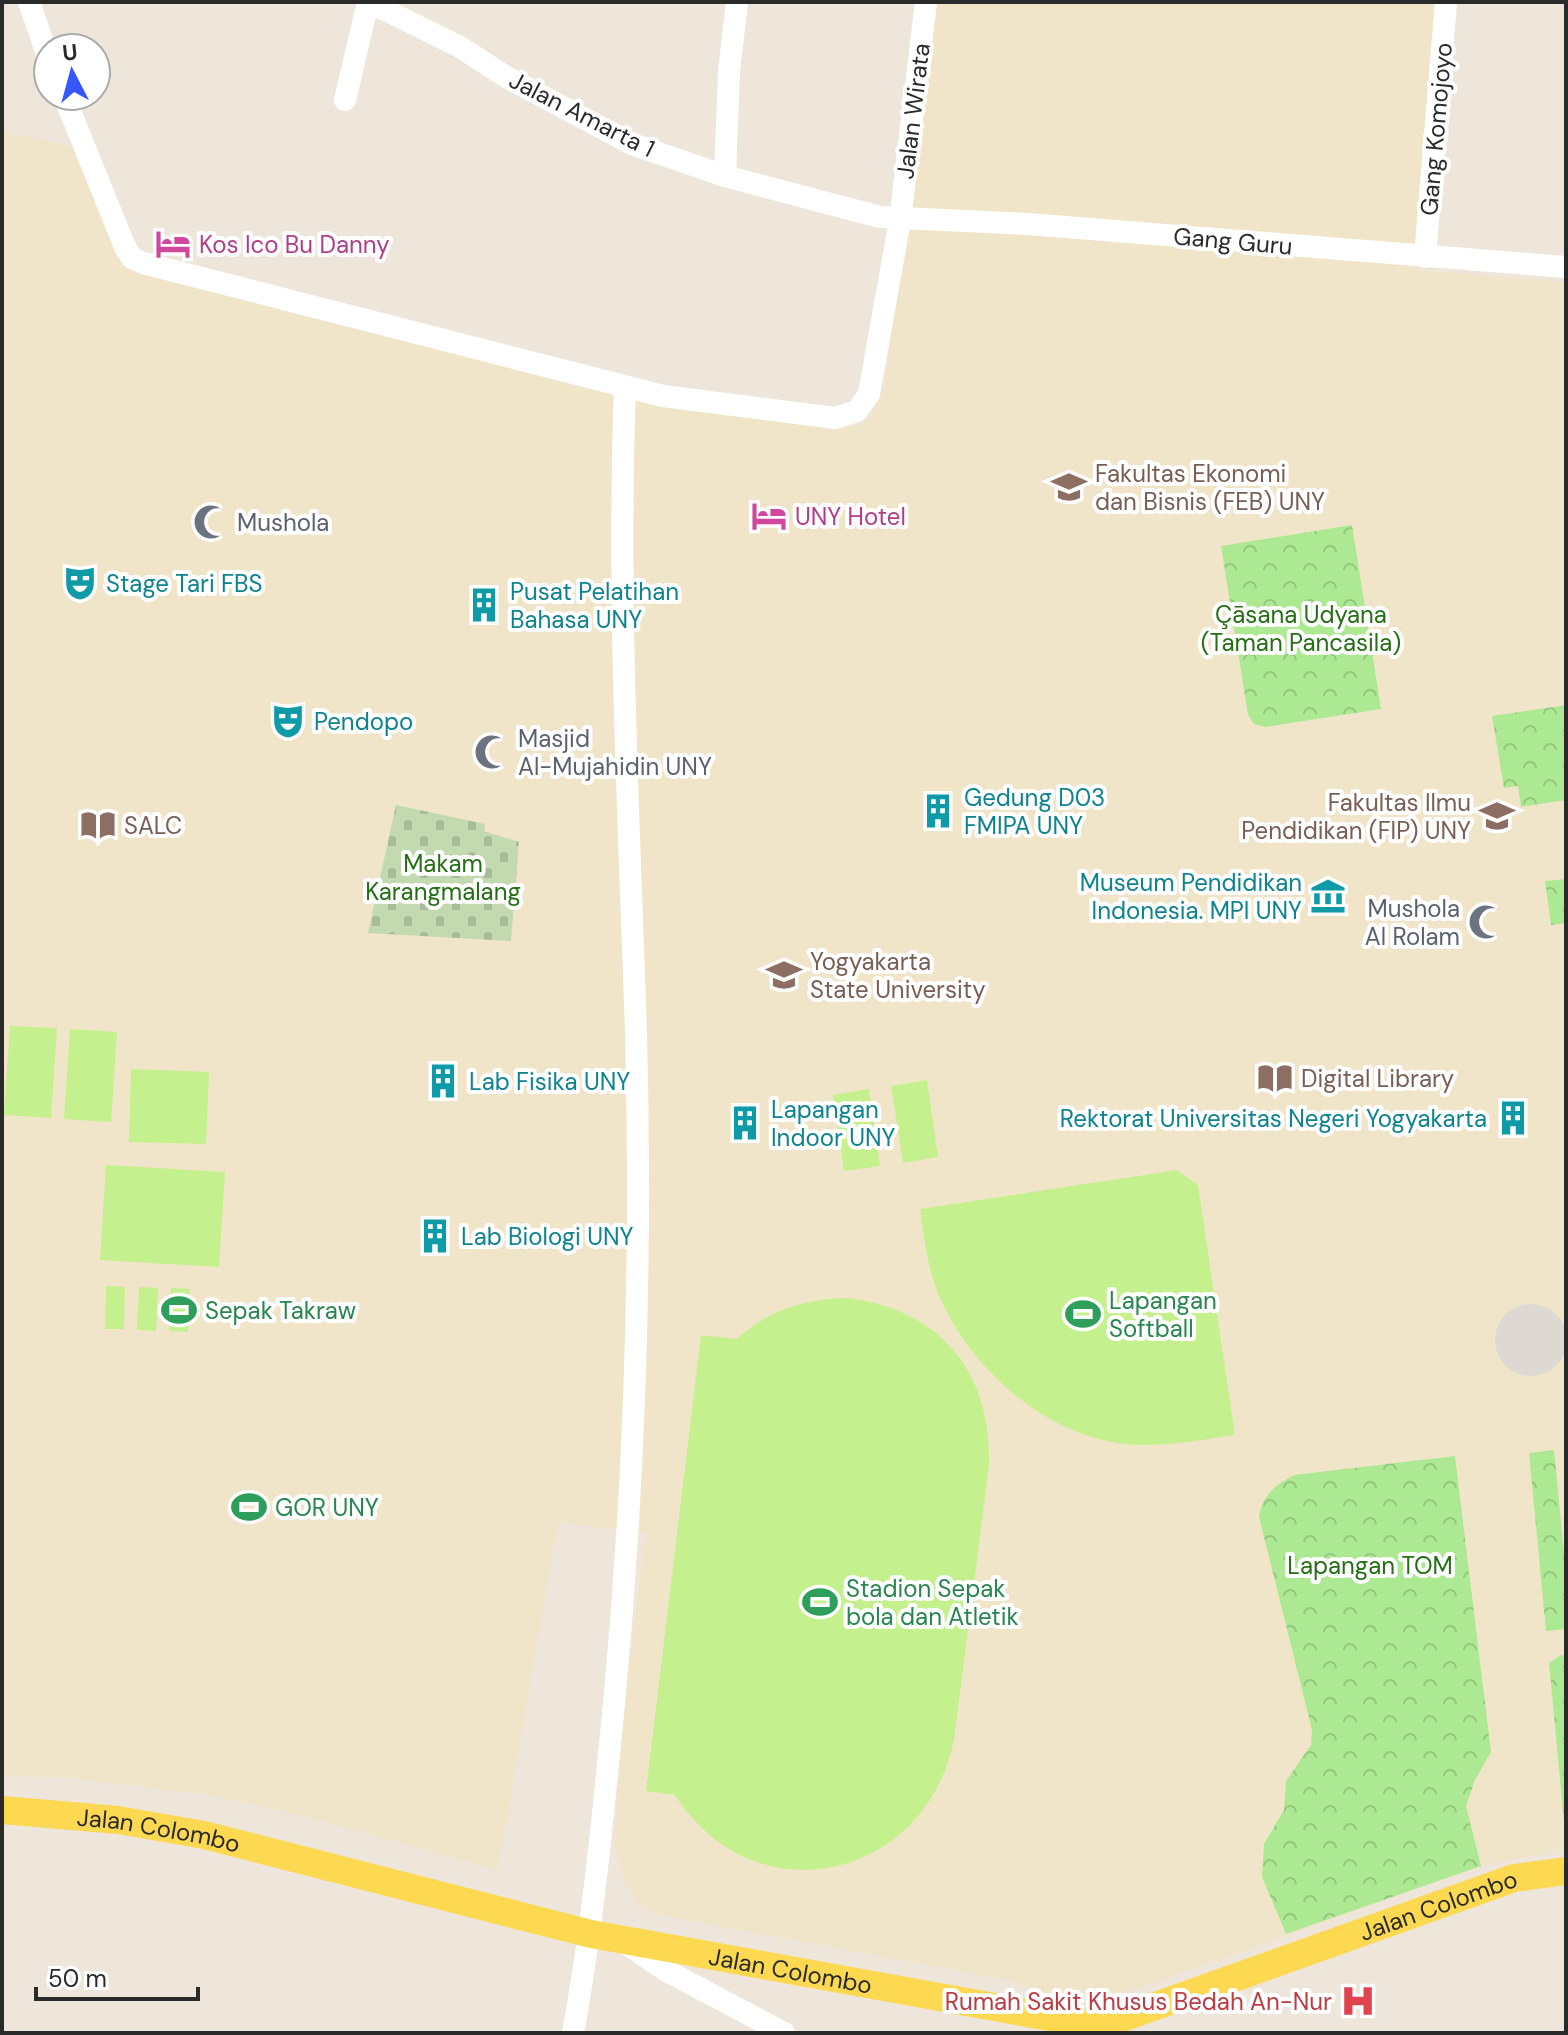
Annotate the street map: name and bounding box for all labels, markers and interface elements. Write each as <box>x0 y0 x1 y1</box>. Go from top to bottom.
north arrow <box>32 32 112 112</box>
text: U <box>61 37 79 68</box>
street label: Jalan Wirata <box>889 41 937 181</box>
street label: Gang Komojoyo <box>1413 41 1459 217</box>
street label: Jalan Amarta 1 <box>504 64 660 164</box>
street label: Gang Guru <box>1172 220 1294 262</box>
hotel icon: Kos Ico Bu Danny <box>154 225 192 263</box>
place label: Kos Ico Bu Danny <box>199 229 390 260</box>
place label: Fakultas Ekonomi dan Bisnis (FEB) UNY <box>1095 458 1325 517</box>
school or university icon: Fakultas Ekonomi dan Bisnis (FEB) UNY <box>1050 468 1088 506</box>
hotel icon: UNY Hotel <box>750 497 788 535</box>
place label: UNY Hotel <box>795 501 906 532</box>
mosque icon: Mushola <box>192 503 230 541</box>
place label: Mushola <box>237 507 329 538</box>
theatre icon: Stage Tari FBS <box>61 564 99 602</box>
place label: Stage Tari FBS <box>106 568 262 599</box>
place label: Pusat Pelatihan Bahasa UNY <box>510 576 679 635</box>
building icon: Pusat Pelatihan Bahasa UNY <box>465 586 503 624</box>
park label: Çāsana Udyana (Taman Pancasila) <box>1201 599 1401 658</box>
theatre icon: Pendopo <box>269 702 307 740</box>
place label: Pendopo <box>314 706 413 737</box>
place label: Masjid Al-Mujahidin UNY <box>518 723 712 782</box>
mosque icon: Masjid Al-Mujahidin UNY <box>473 733 511 771</box>
place label: Gedung D03 FMIPA UNY <box>964 782 1105 841</box>
place label: Fakultas Ilmu Pendidikan (FIP) UNY <box>1241 787 1471 846</box>
building icon: Gedung D03 FMIPA UNY <box>919 792 957 830</box>
school or university icon: Fakultas Ilmu Pendidikan (FIP) UNY <box>1478 797 1516 835</box>
library icon: SALC <box>79 806 117 844</box>
place label: SALC <box>124 810 182 841</box>
park label: Makam Karangmalang <box>365 848 521 907</box>
place label: Museum Pendidikan Indonesia. MPI UNY <box>1080 867 1302 926</box>
museum icon: Museum Pendidikan Indonesia. MPI UNY <box>1309 877 1347 915</box>
place label: Mushola Al Rolam <box>1365 893 1460 952</box>
mosque icon: Mushola Al Rolam <box>1467 903 1505 941</box>
place label: Yogyakarta State University <box>810 946 986 1005</box>
school or university icon: Yogyakarta State University <box>765 956 803 994</box>
library icon: Digital Library <box>1256 1059 1294 1097</box>
building icon: Lab Fisika UNY <box>424 1062 462 1100</box>
place label: Digital Library <box>1301 1063 1454 1094</box>
place label: Lab Fisika UNY <box>469 1066 630 1097</box>
place label: Lapangan Indoor UNY <box>771 1094 895 1153</box>
building icon: Rektorat Universitas Negeri Yogyakarta <box>1494 1099 1532 1137</box>
place label: Rektorat Universitas Negeri Yogyakarta <box>1060 1103 1487 1134</box>
building icon: Lapangan Indoor UNY <box>726 1104 764 1142</box>
building icon: Lab Biologi UNY <box>416 1217 454 1255</box>
place label: Lab Biologi UNY <box>461 1221 633 1252</box>
place label: Lapangan Softball <box>1109 1285 1217 1344</box>
sports icon: Sepak Takraw <box>160 1291 198 1329</box>
place label: Sepak Takraw <box>205 1295 356 1326</box>
sports icon: Lapangan Softball <box>1064 1295 1102 1333</box>
sports icon: GOR UNY <box>230 1488 268 1526</box>
place label: GOR UNY <box>275 1492 379 1523</box>
park label: Lapangan TOM <box>1287 1550 1453 1581</box>
place label: Stadion Sepak bola dan Atletik <box>846 1573 1019 1632</box>
sports icon: Stadion Sepak bola dan Atletik <box>801 1583 839 1621</box>
street label: Jalan Colombo <box>76 1801 244 1859</box>
street label: Jalan Colombo <box>1355 1863 1521 1947</box>
street label: Jalan Colombo <box>706 1940 875 2000</box>
scale bar <box>36 1951 198 2001</box>
text: 50 m <box>48 1963 107 1994</box>
hospital icon: Rumah Sakit Khusus Bedah An-Nur <box>1339 1982 1377 2020</box>
place label: Rumah Sakit Khusus Bedah An-Nur <box>945 1986 1332 2017</box>

